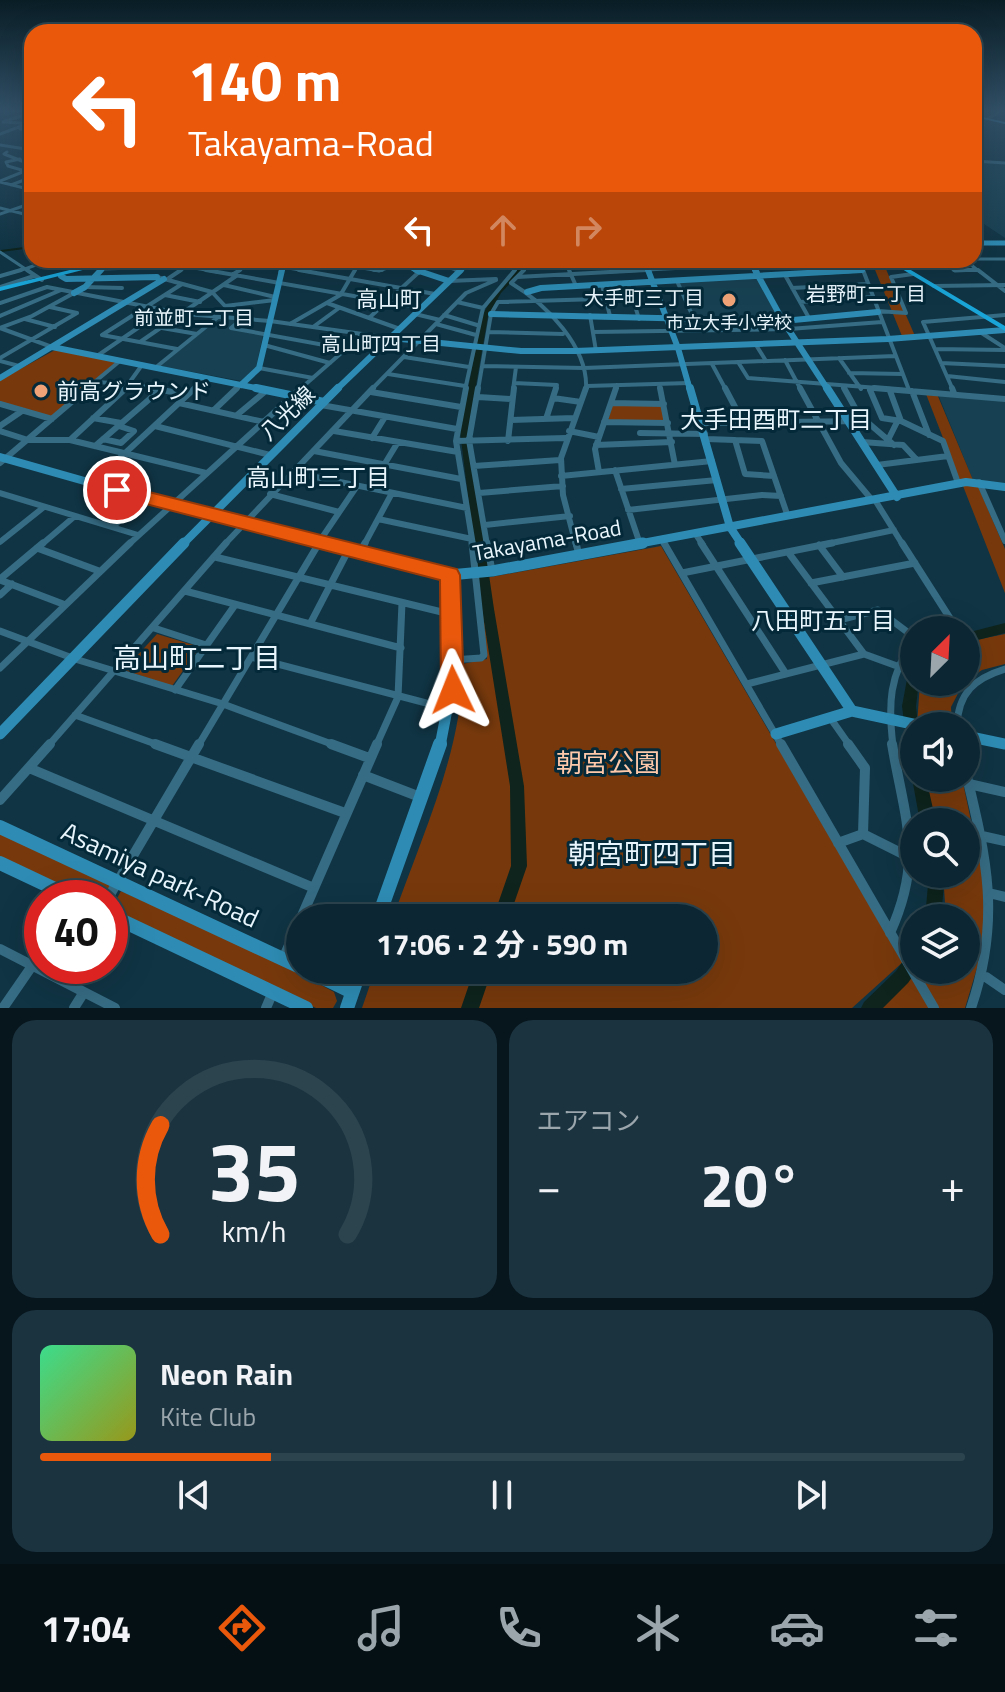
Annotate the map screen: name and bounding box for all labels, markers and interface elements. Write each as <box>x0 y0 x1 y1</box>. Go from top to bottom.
text: 140 m <box>188 38 341 123</box>
icon: left <box>56 56 160 160</box>
text: Takayama-Road <box>188 115 434 170</box>
icon: left <box>397 208 441 252</box>
icon: ahead <box>481 208 525 252</box>
icon: right <box>565 208 609 252</box>
district label: 岩野町二丁目 <box>806 278 926 309</box>
district label: 高山町 <box>356 282 422 316</box>
district label: 大手町三丁目 <box>584 282 704 313</box>
marker: 市立大手小学校 <box>720 291 738 309</box>
district label: 前並町二丁目 <box>134 302 254 333</box>
place label: 市立大手小学校 <box>666 309 792 336</box>
district label: 高山町四丁目 <box>321 328 441 359</box>
place label: 前高グラウンド <box>57 374 211 408</box>
street label: 八光線 <box>251 378 323 448</box>
marker: 前高グラウンド <box>32 382 50 400</box>
district label: 大手田酉町二丁目 <box>680 401 872 437</box>
pin <box>83 456 151 524</box>
district label: 高山町三丁目 <box>246 459 390 495</box>
icon: arrive <box>95 468 139 512</box>
street label: Takayama-Road <box>470 510 624 570</box>
district label: 八田町五丁目 <box>751 602 895 638</box>
north arrow <box>900 616 980 696</box>
map controls <box>900 616 980 984</box>
district label: 高山町二丁目 <box>113 636 281 679</box>
position arrow <box>411 648 495 732</box>
button: sound <box>900 712 980 792</box>
park label: 朝宮公園 <box>556 743 660 782</box>
button: search <box>900 808 980 888</box>
street label: Asamiya park-Road <box>55 812 265 937</box>
district label: 朝宮町四丁目 <box>568 832 736 875</box>
speed limit sign: 40 <box>24 880 128 984</box>
button: layers <box>900 904 980 984</box>
text: 17:06 · 2 分 · 590 m <box>376 921 628 967</box>
text: エアコン <box>537 1101 641 1140</box>
text: 35 <box>208 1107 301 1233</box>
text: 20° <box>700 1139 801 1230</box>
text: − <box>537 1152 561 1219</box>
text: + <box>940 1152 965 1219</box>
text: km/h <box>222 1210 287 1253</box>
text: Neon Rain <box>160 1351 293 1397</box>
text: Kite Club <box>160 1397 256 1436</box>
icon: previous <box>172 1473 216 1517</box>
icon: pause <box>480 1473 524 1517</box>
icon: next <box>789 1473 833 1517</box>
icon: directions <box>214 1600 270 1656</box>
icon: music <box>353 1600 409 1656</box>
icon: phone <box>491 1600 547 1656</box>
icon: climate <box>630 1600 686 1656</box>
icon: car <box>769 1600 825 1656</box>
icon: filters <box>908 1600 964 1656</box>
text: 17:04 <box>41 1601 131 1656</box>

